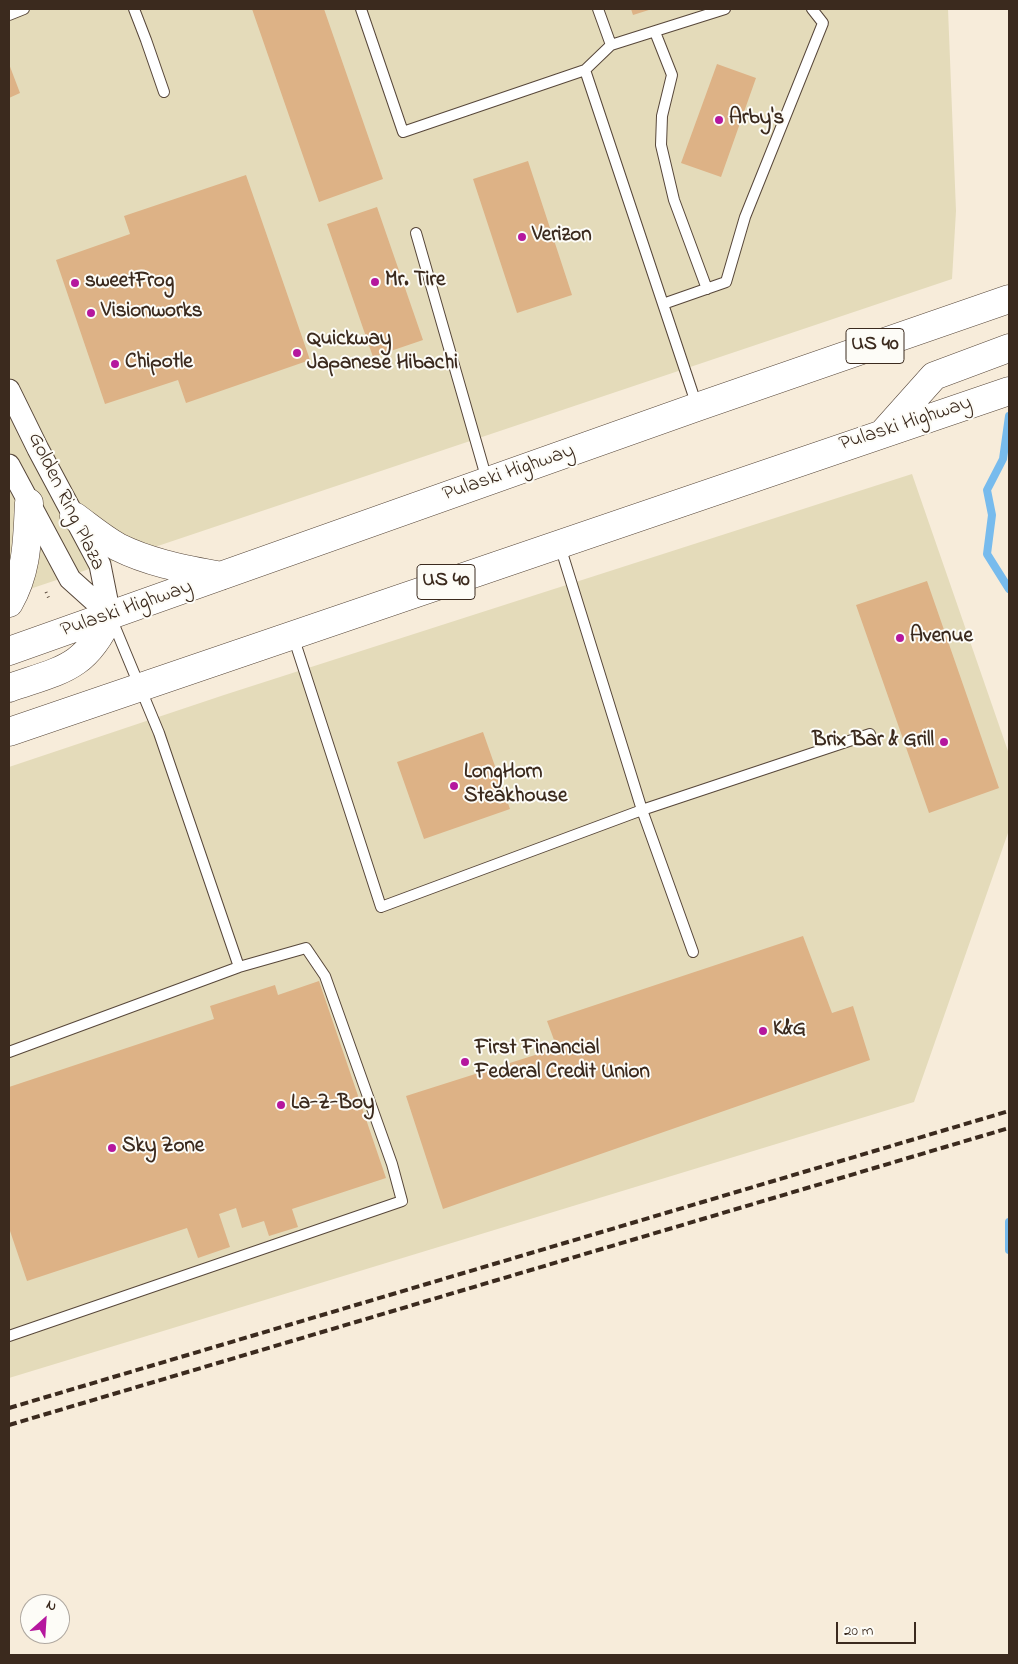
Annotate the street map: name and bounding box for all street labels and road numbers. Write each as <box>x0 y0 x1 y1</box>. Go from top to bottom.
road number: US 40 <box>846 328 904 364</box>
street label: Pulaski Highway <box>836 392 976 458</box>
street label: Golden Ring Plaza <box>21 429 109 575</box>
street label: Pulaski Highway <box>440 440 578 508</box>
road number: US 40 <box>417 564 475 600</box>
street label: Pulaski Highway <box>58 576 196 644</box>

